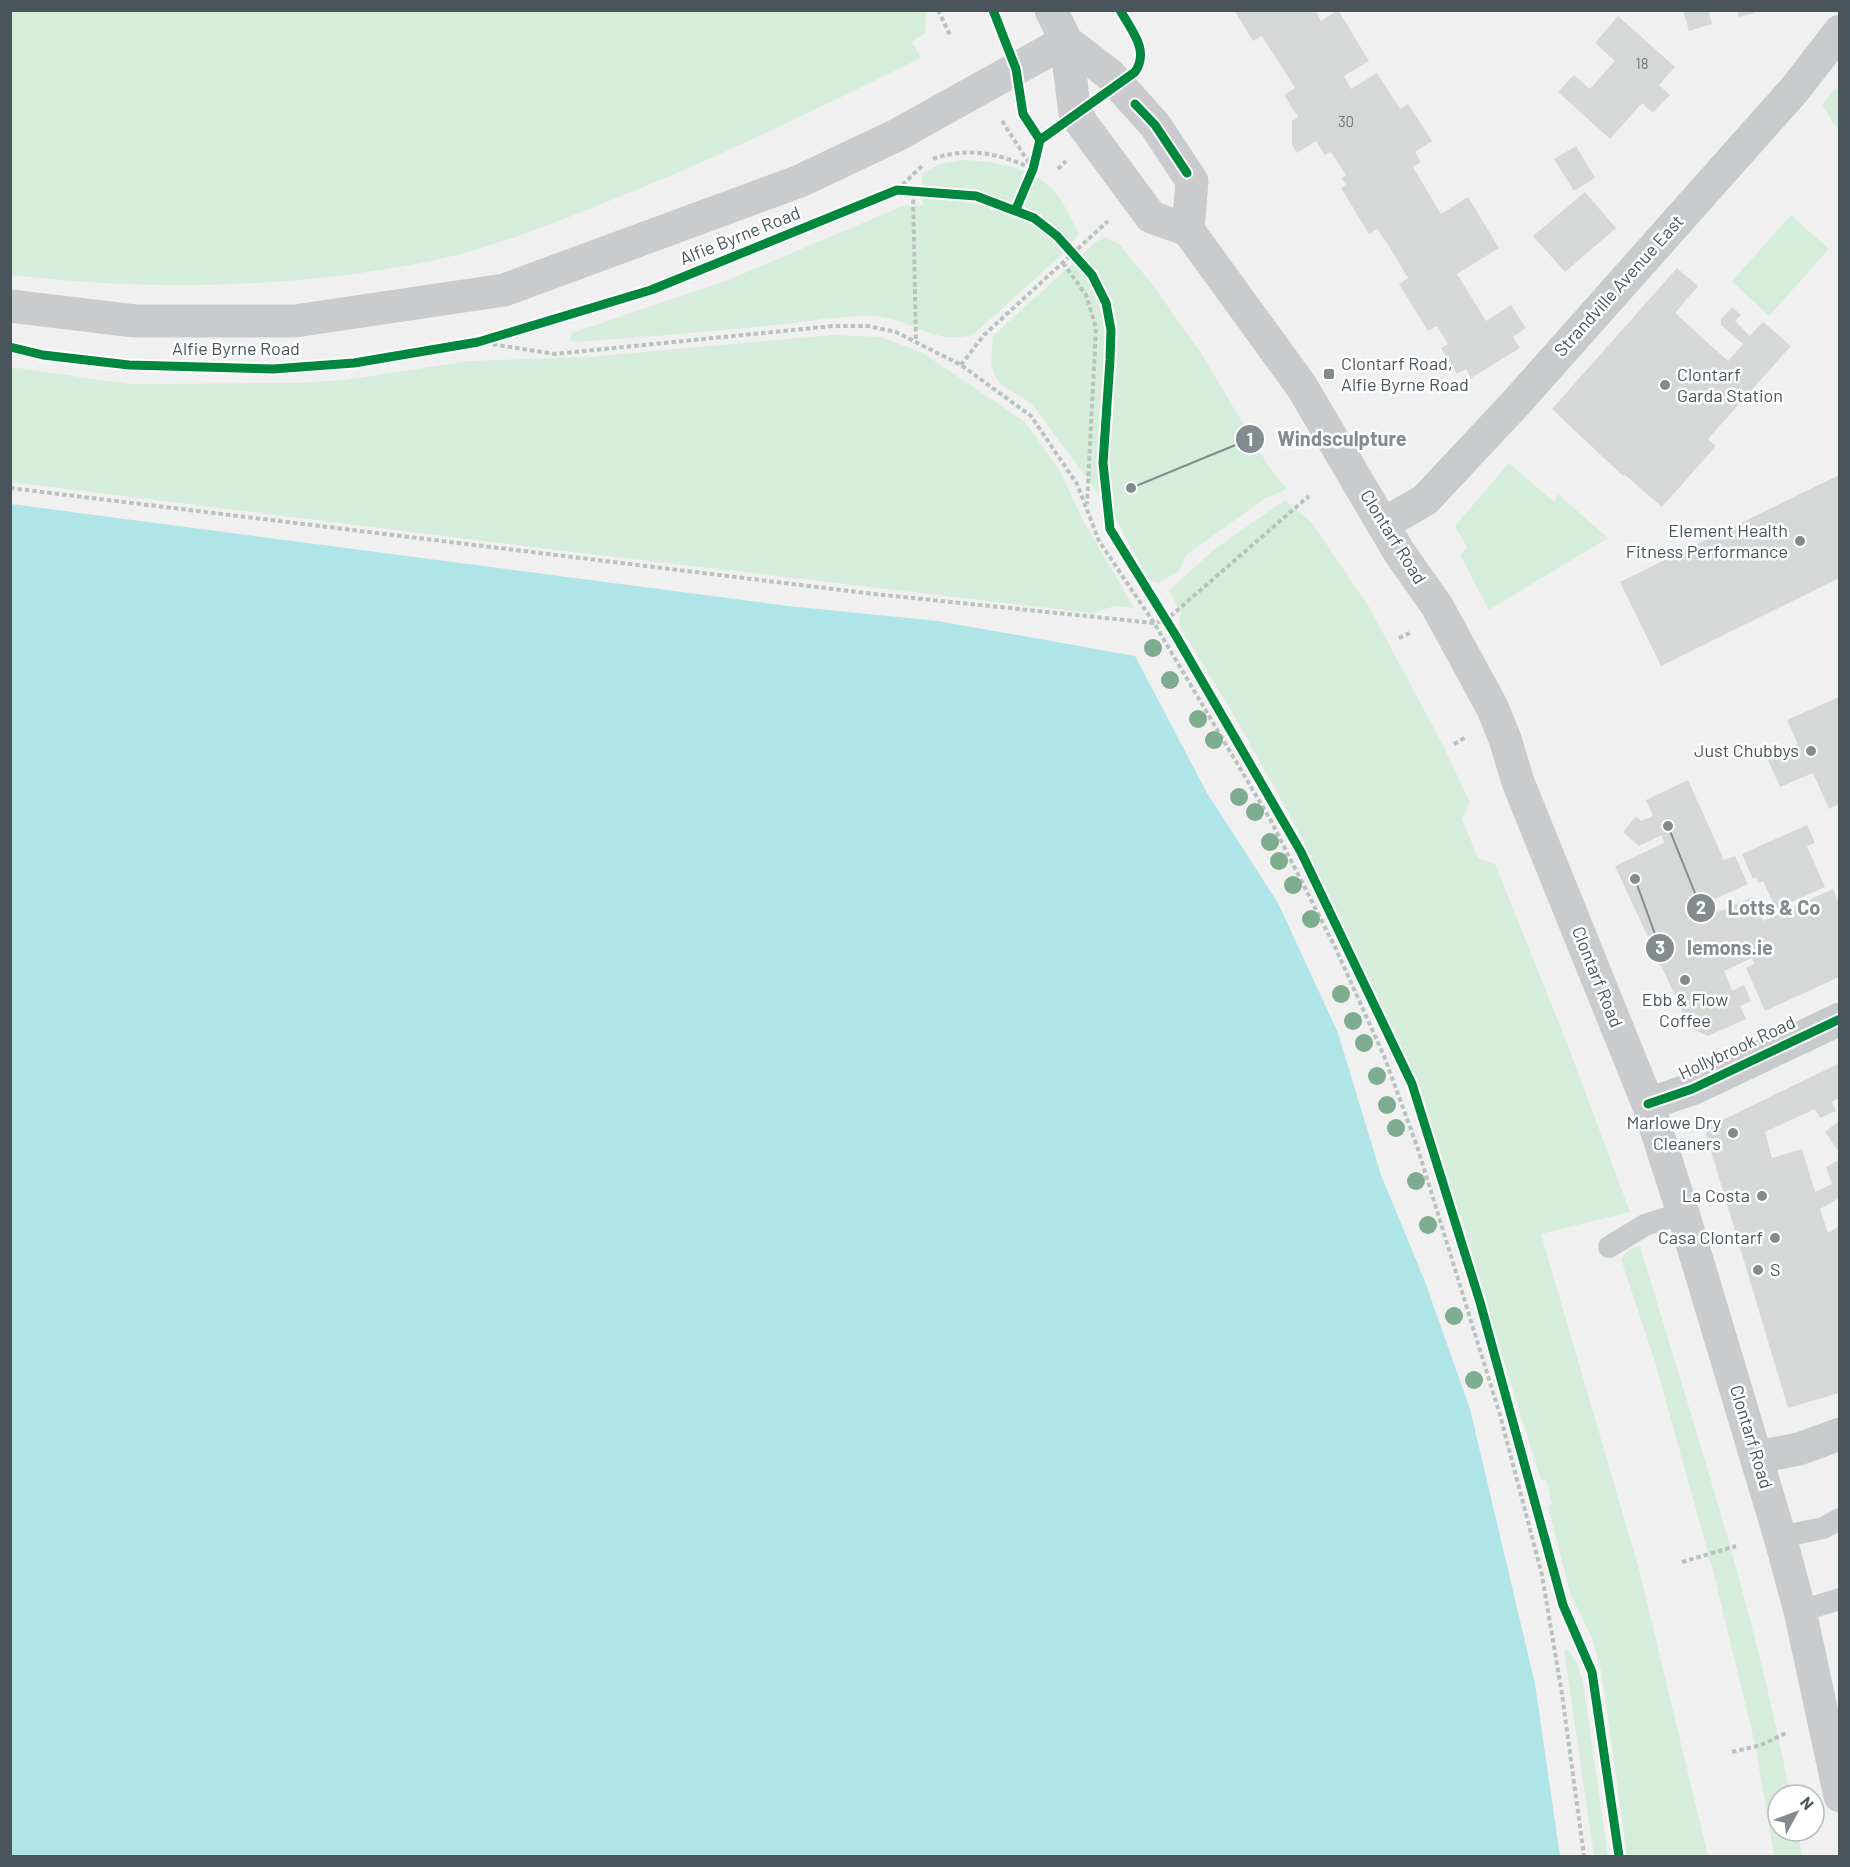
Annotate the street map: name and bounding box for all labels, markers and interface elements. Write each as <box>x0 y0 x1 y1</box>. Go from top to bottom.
house number: 18 <box>1635 54 1649 72</box>
house number: 30 <box>1338 112 1354 130</box>
street label: Alfie Byrne Road <box>676 201 803 269</box>
street label: Strandville Avenue East <box>1549 210 1688 361</box>
street label: Alfie Byrne Road <box>172 337 300 359</box>
place label: Clontarf Road, Alfie Byrne Road <box>1341 352 1469 395</box>
place label: Clontarf Garda Station <box>1677 363 1783 406</box>
marker: Clontarf Road, Alfie Byrne Road <box>1322 367 1336 381</box>
marker: Clontarf Garda Station <box>1658 378 1672 392</box>
callout: Windsculpture <box>1235 420 1418 458</box>
text: Windsculpture <box>1277 426 1407 450</box>
text: 1 <box>1247 428 1253 450</box>
street label: Clontarf Road <box>1356 485 1432 588</box>
place label: Element Health Fitness Performance <box>1626 519 1788 562</box>
marker: Element Health Fitness Performance <box>1793 534 1807 548</box>
place label: Just Chubbys <box>1694 739 1799 761</box>
marker: Just Chubbys <box>1804 744 1818 758</box>
callout: Lotts & Co <box>1686 889 1833 927</box>
text: Lotts & Co <box>1728 895 1820 919</box>
text: 2 <box>1696 896 1706 918</box>
street label: Clontarf Road <box>1568 923 1628 1030</box>
callout: lemons.ie <box>1645 929 1785 967</box>
text: lemons.ie <box>1687 935 1773 959</box>
text: 3 <box>1655 936 1665 958</box>
marker: Ebb & Flow Coffee <box>1678 973 1692 987</box>
place label: Ebb & Flow Coffee <box>1642 988 1728 1031</box>
street label: Hollybrook Road <box>1675 1010 1799 1084</box>
place label: Marlowe Dry Cleaners <box>1626 1111 1721 1154</box>
marker: Marlowe Dry Cleaners <box>1726 1126 1740 1140</box>
place label: La Costa <box>1682 1184 1750 1206</box>
marker: La Costa <box>1755 1189 1769 1203</box>
place label: Casa Clontarf <box>1658 1226 1763 1248</box>
marker: Casa Clontarf <box>1768 1231 1782 1245</box>
place label: S <box>1770 1258 1781 1280</box>
marker: S <box>1751 1263 1765 1277</box>
street label: Clontarf Road <box>1726 1382 1778 1491</box>
north arrow <box>1766 1783 1826 1843</box>
text: N <box>1797 1793 1818 1813</box>

